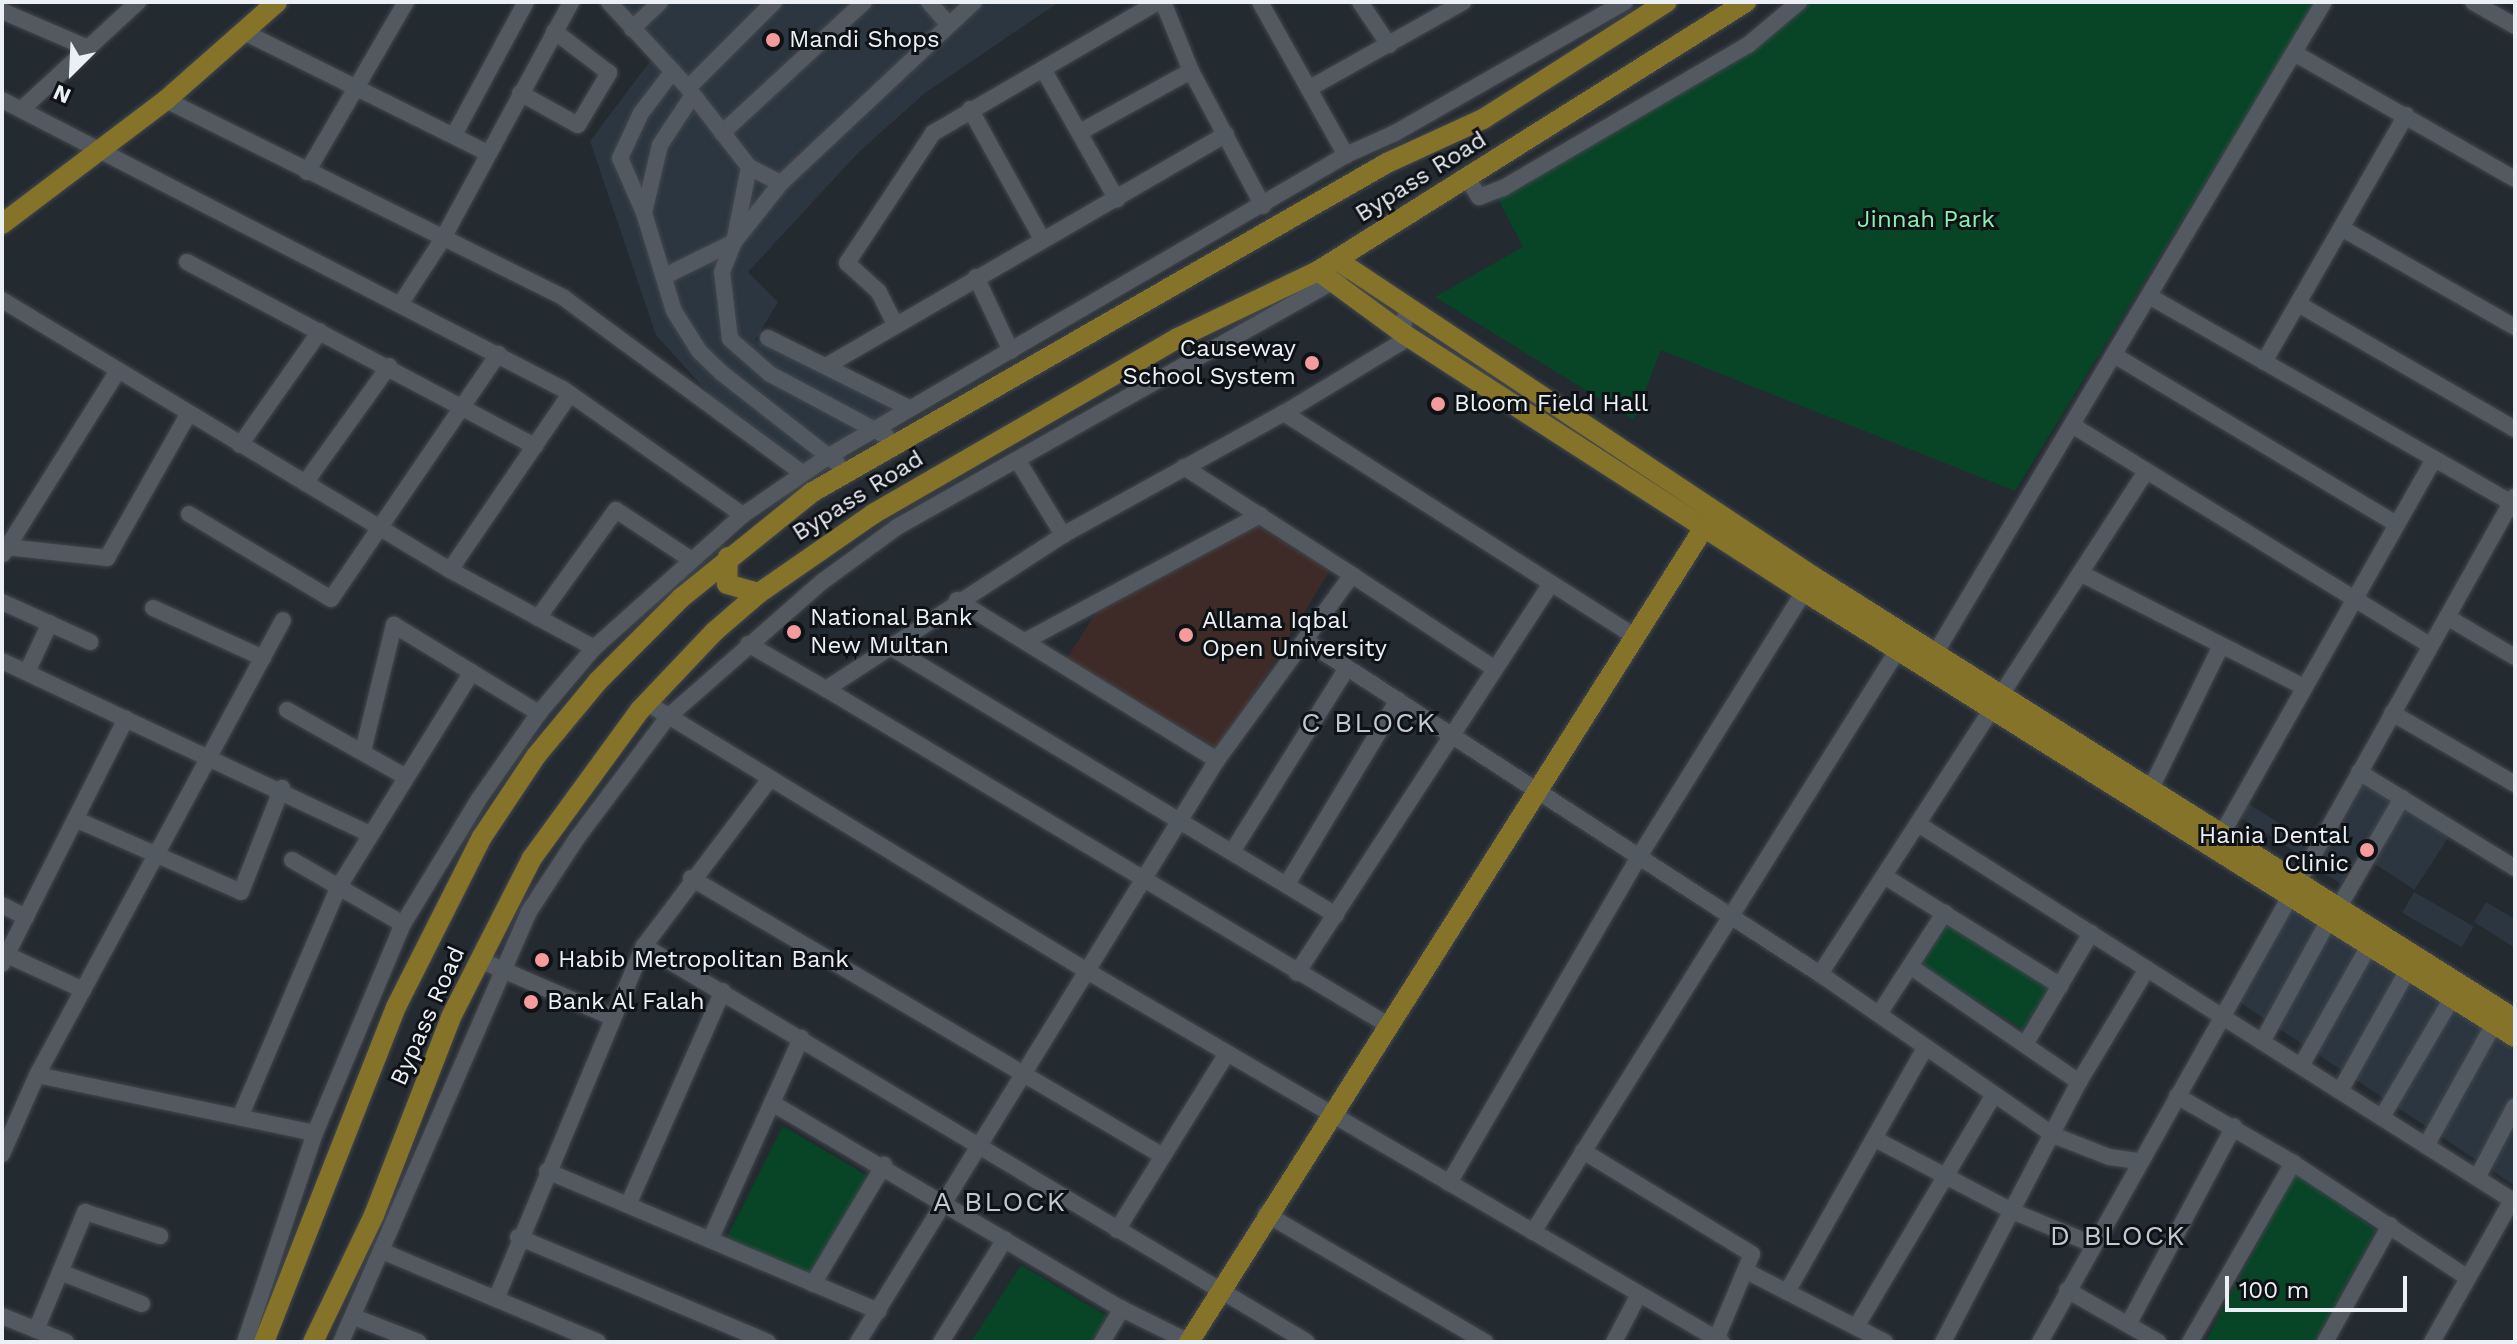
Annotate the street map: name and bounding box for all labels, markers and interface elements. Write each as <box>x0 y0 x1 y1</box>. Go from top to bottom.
place label: Mandi Shops <box>789 26 940 54</box>
marker: Mandi Shops <box>764 31 782 49</box>
north arrow <box>32 32 112 112</box>
text: N <box>49 80 75 109</box>
street label: Bypass Road <box>1350 125 1492 229</box>
park label: Jinnah Park <box>1857 206 1995 234</box>
place label: Causeway School System <box>1122 335 1296 391</box>
marker: Causeway School System <box>1303 354 1321 372</box>
place label: Bloom Field Hall <box>1454 390 1648 418</box>
marker: Bloom Field Hall <box>1429 395 1447 413</box>
street label: Bypass Road <box>787 444 929 548</box>
place label: National Bank New Multan <box>810 604 973 660</box>
place label: Allama Iqbal Open University <box>1202 607 1387 663</box>
marker: National Bank New Multan <box>785 623 803 641</box>
marker: Allama Iqbal Open University <box>1177 626 1195 644</box>
district label: C BLOCK <box>1301 706 1437 740</box>
place label: Hania Dental Clinic <box>2198 822 2349 878</box>
marker: Hania Dental Clinic <box>2356 839 2378 861</box>
street label: Bypass Road <box>385 942 471 1090</box>
place label: Habib Metropolitan Bank <box>558 946 849 974</box>
marker: Habib Metropolitan Bank <box>533 951 551 969</box>
place label: Bank Al Falah <box>547 988 707 1016</box>
marker: Bank Al Falah <box>522 993 540 1011</box>
district label: A BLOCK <box>933 1185 1067 1219</box>
district label: D BLOCK <box>2050 1219 2186 1253</box>
scale bar <box>2229 1260 2411 1310</box>
text: 100 m <box>2239 1276 2309 1304</box>

